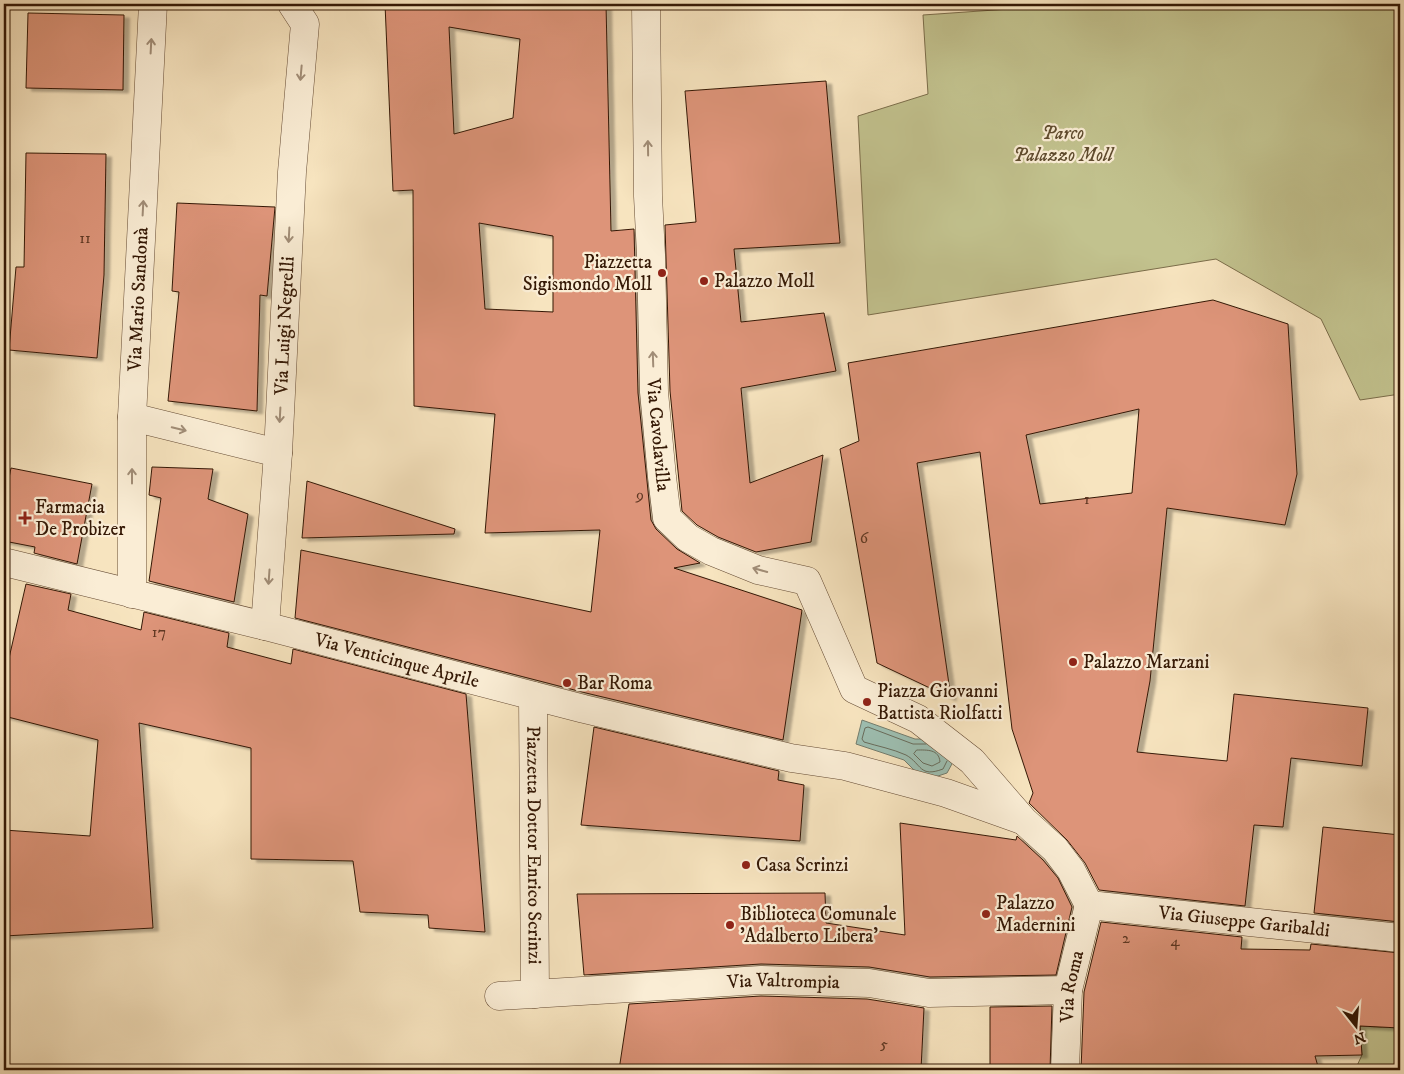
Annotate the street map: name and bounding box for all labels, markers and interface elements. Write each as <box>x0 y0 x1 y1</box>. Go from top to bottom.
one-way arrow <box>147 38 156 54</box>
one-way arrow <box>296 65 305 81</box>
park label: Parco Palazzo Moll <box>1013 122 1115 167</box>
one-way arrow <box>643 140 653 156</box>
one-way arrow <box>138 201 147 217</box>
street label: Via Mario Sandonà <box>123 226 153 373</box>
one-way arrow <box>284 226 294 243</box>
house number: 11 <box>79 228 91 248</box>
place label: Piazzetta Sigismondo Moll <box>523 251 652 296</box>
street label: Via Luigi Negrelli <box>269 256 299 396</box>
marker: Piazzetta Sigismondo Moll <box>656 267 668 279</box>
place label: Palazzo Moll <box>714 270 815 293</box>
marker: Palazzo Moll <box>698 275 710 287</box>
one-way arrow <box>649 351 658 367</box>
street label: Via Cavolavilla <box>642 377 675 493</box>
one-way arrow <box>275 406 284 422</box>
one-way arrow <box>170 425 186 434</box>
one-way arrow <box>127 468 137 484</box>
house number: 9 <box>635 485 644 505</box>
house number: 1 <box>1084 489 1090 509</box>
place label: Farmacia De Probizer <box>35 496 125 541</box>
marker: Farmacia De Probizer <box>19 512 31 524</box>
house number: 6 <box>860 528 869 548</box>
one-way arrow <box>752 565 768 574</box>
one-way arrow <box>264 569 273 585</box>
house number: 17 <box>152 622 166 642</box>
street label: Via Venticinque Aprile <box>311 628 482 693</box>
place label: Palazzo Marzani <box>1083 651 1209 674</box>
marker: Palazzo Marzani <box>1067 656 1079 668</box>
place label: Bar Roma <box>577 672 652 695</box>
marker: Bar Roma <box>561 677 573 689</box>
place label: Piazza Giovanni Battista Riolfatti <box>877 680 1002 725</box>
marker: Piazza Giovanni Battista Riolfatti <box>861 696 873 708</box>
street label: Piazzetta Dottor Enrico Scrinzi <box>522 726 546 965</box>
place label: Casa Scrinzi <box>756 854 848 877</box>
marker: Casa Scrinzi <box>740 859 752 871</box>
place label: Palazzo Madernini <box>996 892 1076 937</box>
street label: Via Giuseppe Garibaldi <box>1156 901 1331 942</box>
place label: Biblioteca Comunale 'Adalberto Libera' <box>740 903 897 948</box>
marker: Palazzo Madernini <box>980 908 992 920</box>
marker: Biblioteca Comunale 'Adalberto Libera' <box>724 919 736 931</box>
house number: 2 <box>1122 928 1130 948</box>
house number: 4 <box>1170 931 1180 951</box>
street label: Via Roma <box>1055 948 1089 1024</box>
street label: Via Valtrompia <box>725 968 840 994</box>
north arrow <box>1332 1002 1382 1052</box>
text: N <box>1351 1027 1368 1048</box>
house number: 5 <box>880 1034 888 1054</box>

